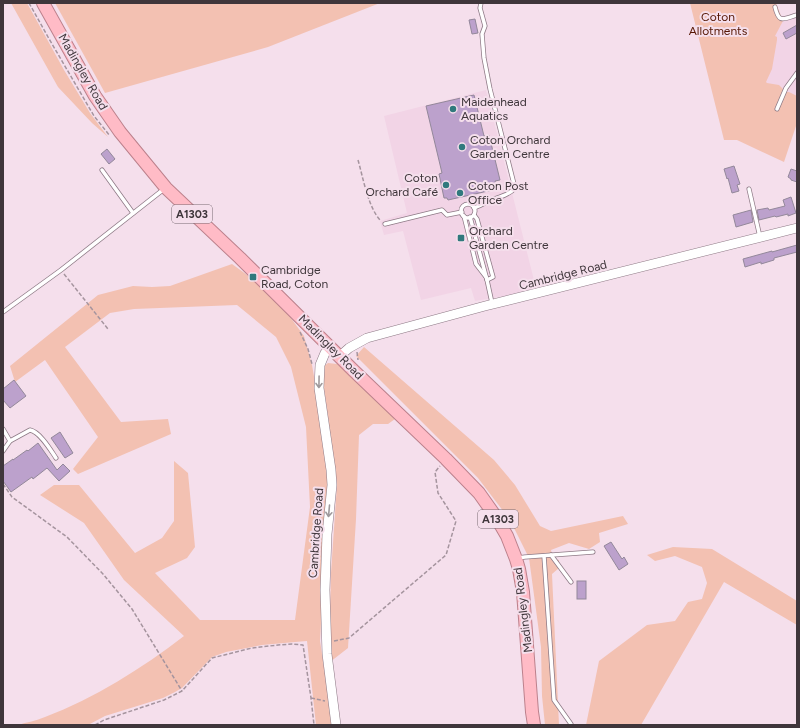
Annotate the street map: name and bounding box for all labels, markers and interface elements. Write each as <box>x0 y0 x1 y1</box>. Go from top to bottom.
park label: Coton Allotments <box>689 10 748 38</box>
street label: Madingley Road <box>55 31 111 113</box>
place label: Maidenhead Aquatics <box>461 95 527 123</box>
marker: Maidenhead Aquatics <box>448 104 458 114</box>
place label: Coton Orchard Garden Centre <box>470 133 551 161</box>
marker: Coton Orchard Garden Centre <box>457 142 467 152</box>
place label: Coton Orchard Café <box>366 171 438 199</box>
place label: Coton Post Office <box>468 179 529 207</box>
marker: Coton Orchard Café <box>441 180 451 190</box>
marker: Coton Post Office <box>455 188 465 198</box>
road number: A1303 <box>172 205 212 223</box>
place label: Orchard Garden Centre <box>469 224 549 252</box>
marker: Orchard Garden Centre <box>456 233 466 243</box>
street label: Cambridge Road <box>518 257 608 293</box>
place label: Cambridge Road, Coton <box>261 263 328 291</box>
marker: Cambridge Road, Coton <box>248 272 258 282</box>
street label: Madingley Road <box>296 312 366 382</box>
one-way arrow <box>315 375 323 388</box>
street label: Cambridge Road <box>306 488 326 578</box>
one-way arrow <box>326 504 333 517</box>
road number: A1303 <box>478 510 518 528</box>
street label: Madingley Road <box>511 567 535 653</box>

